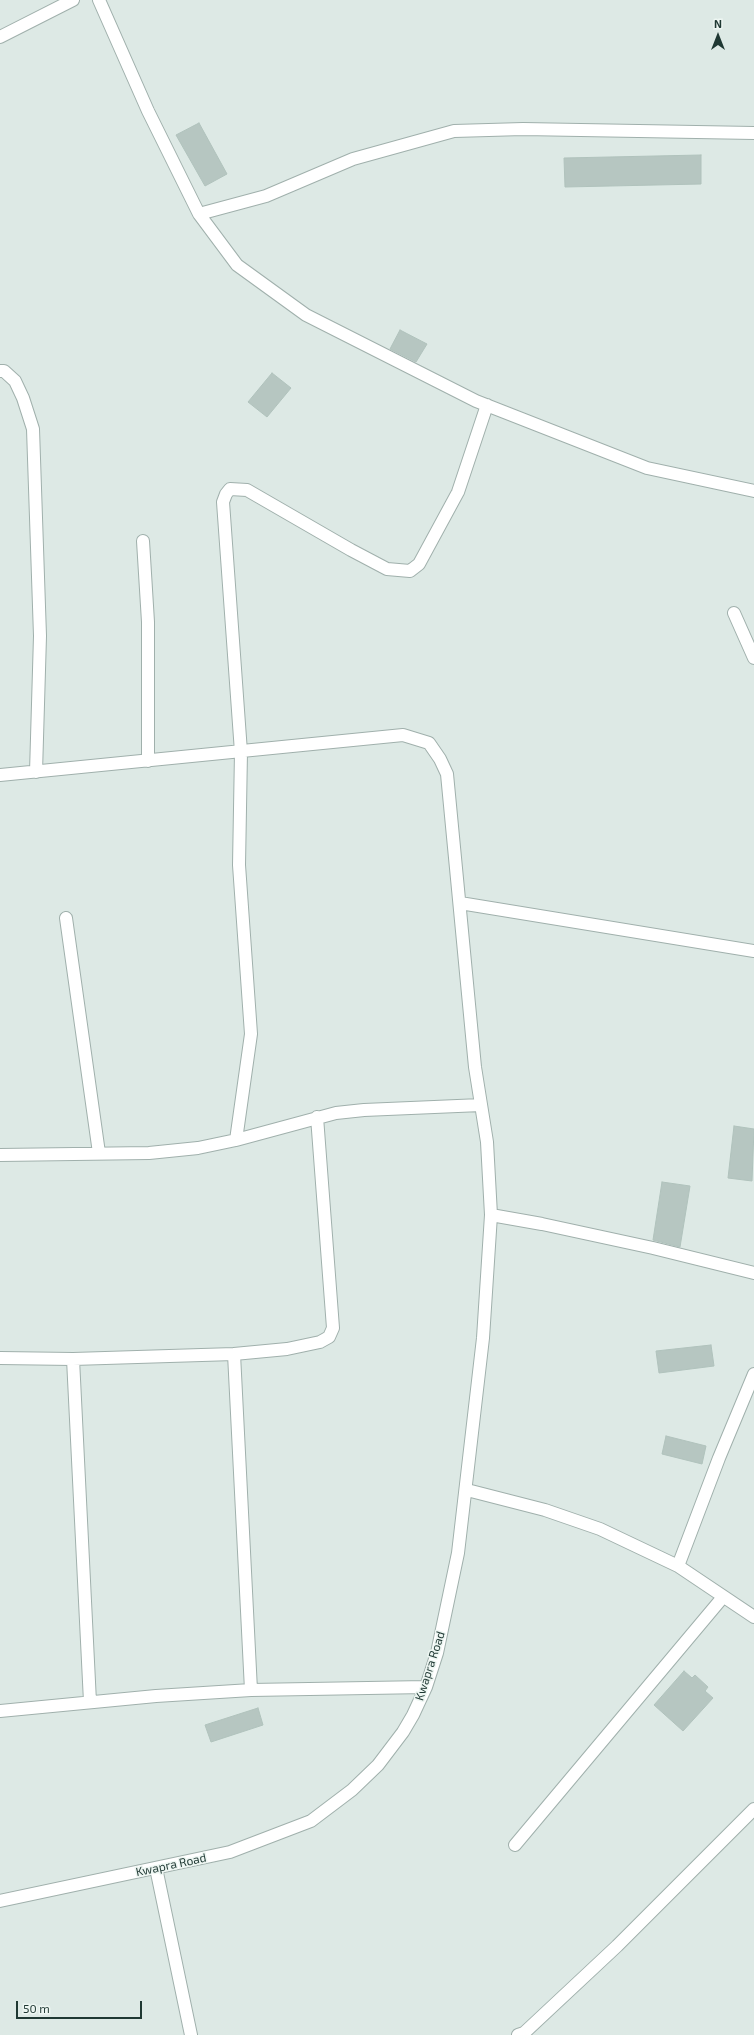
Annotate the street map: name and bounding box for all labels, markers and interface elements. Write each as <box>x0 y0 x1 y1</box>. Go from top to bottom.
north arrow <box>698 16 738 56</box>
text: N <box>714 17 722 30</box>
street label: Kwapra Road <box>412 1630 448 1702</box>
street label: Kwapra Road <box>134 1850 208 1880</box>
scale bar <box>18 1993 144 2019</box>
text: 50 m <box>23 2001 50 2015</box>

